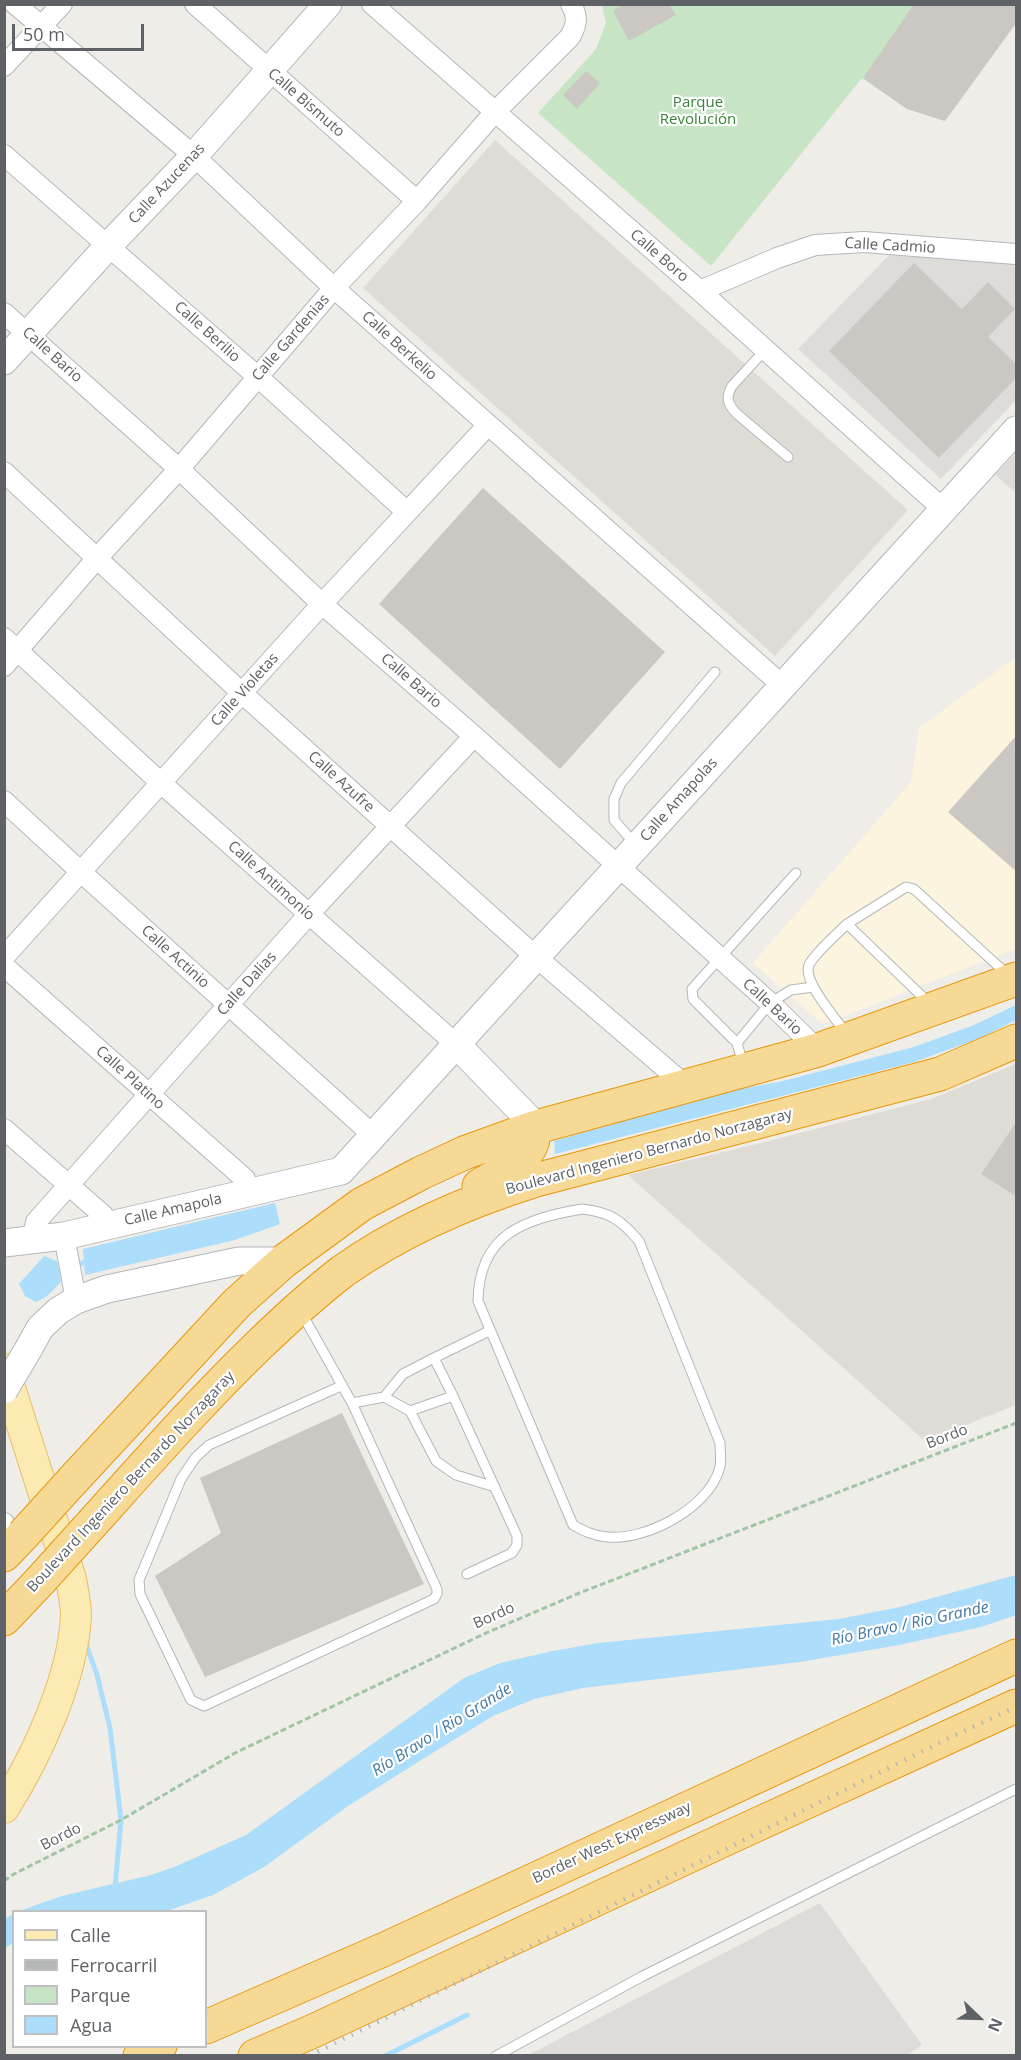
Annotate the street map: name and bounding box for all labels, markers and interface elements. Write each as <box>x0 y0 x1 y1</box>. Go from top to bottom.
scale bar <box>15 12 147 50</box>
text: 50 m <box>23 22 65 46</box>
street label: Calle Bismuto <box>264 65 348 141</box>
park label: Parque Revolución <box>660 94 736 129</box>
street label: Calle Azucenas <box>125 140 209 228</box>
street label: Calle Boro <box>626 226 692 286</box>
street label: Calle Cadmio <box>844 235 936 257</box>
street label: Calle Gardenias <box>248 291 334 385</box>
street label: Calle Berilio <box>170 298 244 366</box>
street label: Calle Berkelio <box>358 308 440 384</box>
street label: Calle Bario <box>18 323 86 387</box>
street label: Calle Violetas <box>207 650 283 730</box>
street label: Calle Bario <box>377 650 445 712</box>
street label: Calle Azufre <box>304 748 378 816</box>
street label: Calle Amapolas <box>637 754 721 846</box>
street label: Calle Antimonio <box>224 837 318 925</box>
street label: Calle Actinio <box>137 922 213 992</box>
street label: Calle Dalias <box>214 948 280 1020</box>
street label: Calle Bario <box>739 975 805 1039</box>
street label: Calle Platino <box>92 1042 168 1114</box>
street label: Boulevard Ingeniero Bernardo Norzagaray <box>504 1105 794 1199</box>
street label: Calle Amapola <box>122 1190 224 1230</box>
street label: Boulevard Ingeniero Bernardo Norzagaray <box>24 1368 238 1596</box>
street label: Bordo <box>924 1421 970 1453</box>
water label: Río Bravo / Rio Grande <box>829 1598 991 1650</box>
street label: Bordo <box>471 1599 517 1633</box>
water label: Río Bravo / Rio Grande <box>369 1679 515 1781</box>
street label: Border West Expressway <box>530 1798 694 1888</box>
street label: Bordo <box>38 1819 84 1855</box>
legend <box>12 1910 207 2048</box>
text: Calle <box>70 1923 111 1947</box>
text: Ferrocarril <box>70 1953 157 1977</box>
text: Parque <box>70 1983 130 2007</box>
north arrow <box>949 1988 1009 2048</box>
text: Agua <box>70 2013 112 2037</box>
text: N <box>983 2015 1008 2035</box>

